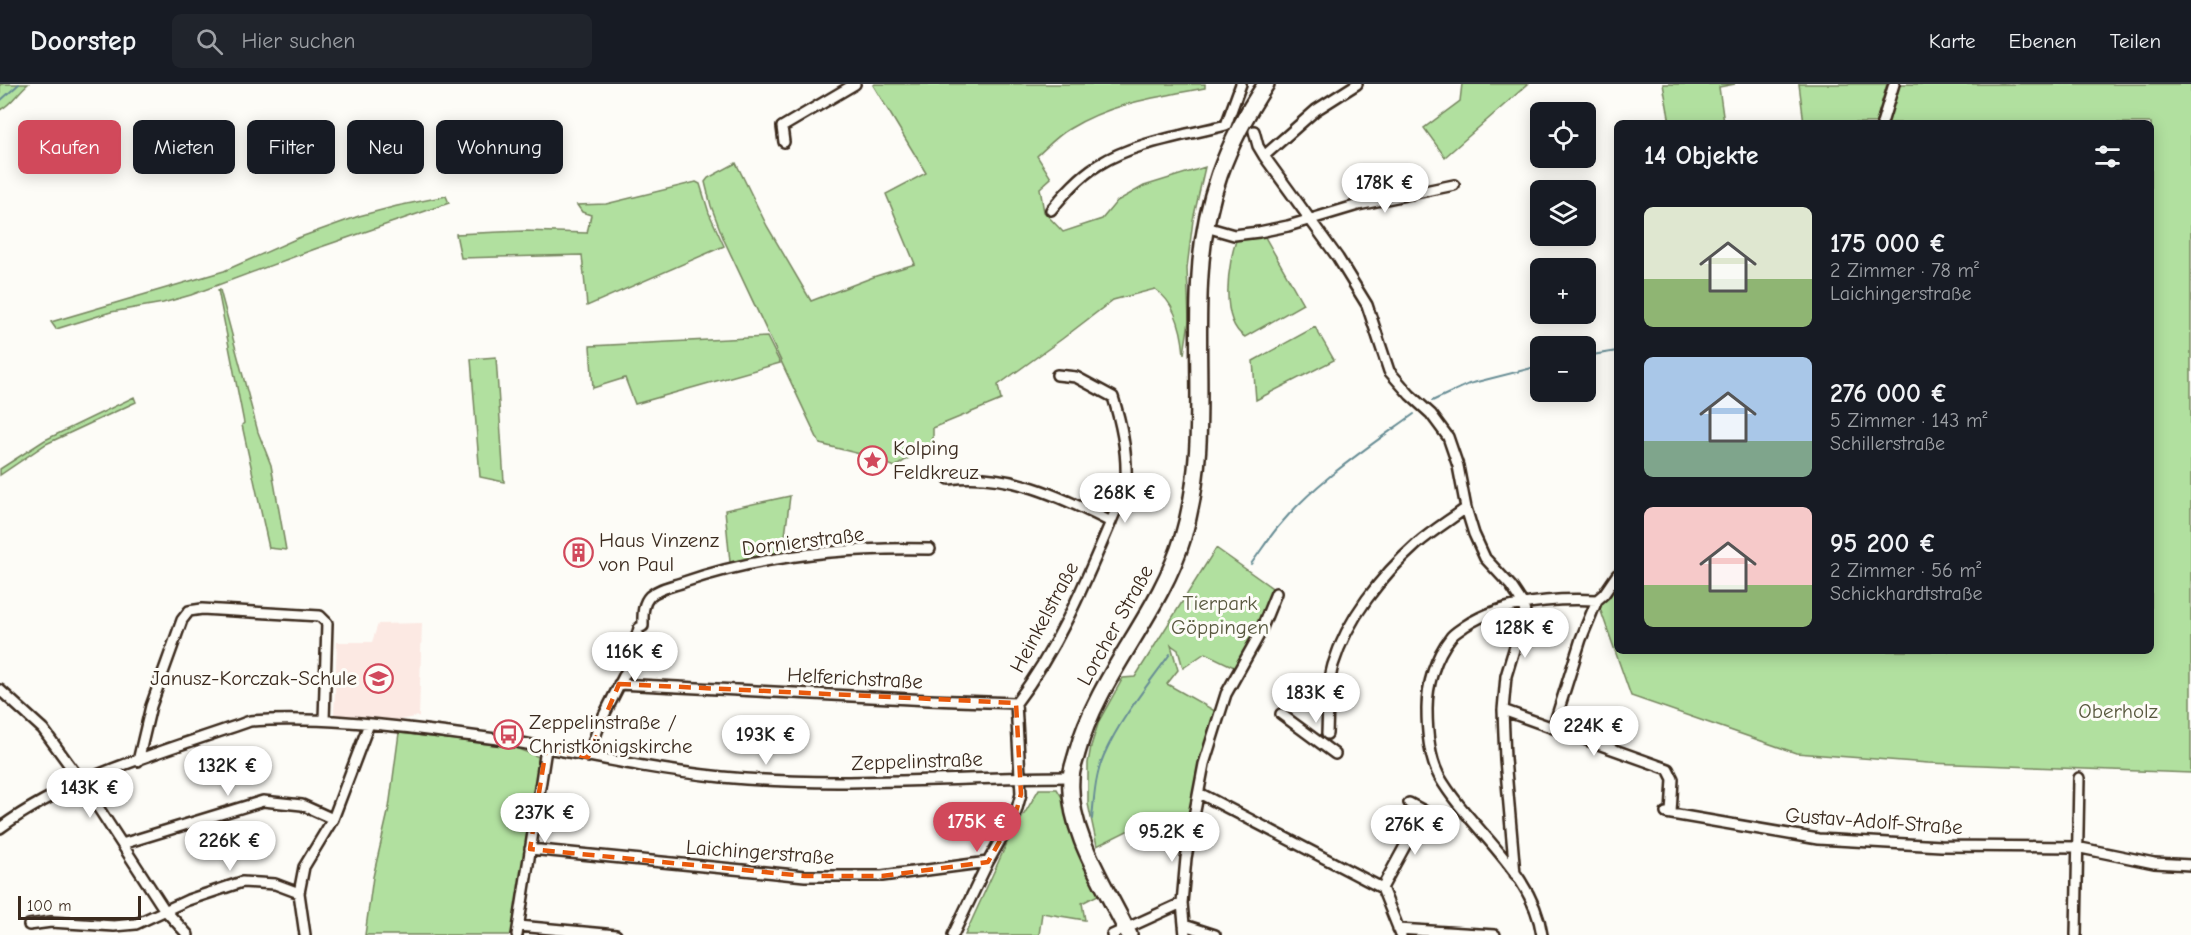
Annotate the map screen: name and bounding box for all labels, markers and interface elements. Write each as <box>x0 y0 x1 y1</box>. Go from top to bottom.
search box <box>172 14 592 68</box>
text: Doorstep <box>30 25 136 57</box>
icon: search <box>193 25 226 58</box>
text: Hier suchen <box>241 28 355 54</box>
text: Karte <box>1929 29 1976 53</box>
text: Ebenen <box>2009 29 2077 53</box>
text: Teilen <box>2110 29 2161 53</box>
map controls <box>1530 102 1596 402</box>
button: locate <box>1530 102 1596 168</box>
chip: Kaufen <box>18 120 121 174</box>
chip: Mieten <box>133 120 235 174</box>
chip: Filter <box>247 120 335 174</box>
chip: Neu <box>347 120 424 174</box>
chip: Wohnung <box>436 120 563 174</box>
icon: filters <box>2091 140 2124 173</box>
text: 14 Objekte <box>1644 141 1759 171</box>
pin: 178K € <box>1336 163 1434 214</box>
text: 178K € <box>1356 171 1414 194</box>
button: layers <box>1530 180 1596 246</box>
text: 175 000 € <box>1830 229 1947 259</box>
icon: home <box>1692 231 1764 303</box>
button: + <box>1530 258 1596 324</box>
text: 2 Zimmer · 78 m² <box>1830 259 1979 282</box>
text: Laichingerstraße <box>1830 282 1972 305</box>
button: − <box>1530 336 1596 402</box>
text: 276 000 € <box>1830 379 1948 409</box>
icon: home <box>1692 381 1764 453</box>
text: 5 Zimmer · 143 m² <box>1830 409 1988 432</box>
text: Schillerstraße <box>1830 432 1945 455</box>
place label: Kolping Feldkreuz <box>893 436 979 484</box>
place icon: Kolping Feldkreuz <box>856 444 888 476</box>
pin: 268K € <box>1076 473 1174 524</box>
text: 268K € <box>1094 481 1156 504</box>
street label: Dornierstraße <box>741 522 865 560</box>
place label: Haus Vinzenz von Paul <box>598 528 719 576</box>
text: 95 200 € <box>1830 529 1937 559</box>
icon: home <box>1692 531 1764 603</box>
building icon: Haus Vinzenz von Paul <box>562 536 594 568</box>
street label: Heinkelstraße <box>1005 557 1083 677</box>
text: 2 Zimmer · 56 m² <box>1830 559 1981 582</box>
street label: Lorcher Straße <box>1072 561 1158 689</box>
text: Schickhardtstraße <box>1830 582 1982 605</box>
park label: Tierpark Göppingen <box>1171 591 1269 639</box>
pin: 128K € <box>1476 608 1574 659</box>
text: 128K € <box>1495 616 1555 639</box>
pin: 116K € <box>586 632 684 683</box>
text: 116K € <box>606 640 664 663</box>
school or university icon: Janusz-Korczak-Schule <box>362 662 394 694</box>
street label: Helferichstraße <box>787 662 923 694</box>
place label: Janusz-Korczak-Schule <box>150 666 357 690</box>
pin: 183K € <box>1267 673 1365 724</box>
text: 183K € <box>1286 681 1346 704</box>
park label: Oberholz <box>2078 699 2158 723</box>
pin: 224K € <box>1545 706 1643 757</box>
place label: Zeppelinstraße / Christkönigskirche <box>529 710 693 758</box>
text: 224K € <box>1564 714 1624 737</box>
pin: 193K € <box>717 715 815 766</box>
bus stop icon: Zeppelinstraße / Christkönigskirche <box>492 718 524 750</box>
text: 193K € <box>736 723 796 746</box>
pin: 132K € <box>179 746 277 797</box>
street label: Zeppelinstraße <box>851 747 983 775</box>
text: 132K € <box>198 754 258 777</box>
pin: 143K € <box>41 768 139 819</box>
text: 143K € <box>60 776 120 799</box>
pin: 237K € <box>496 793 594 844</box>
text: 237K € <box>515 801 575 824</box>
pin: 175K € <box>928 802 1026 853</box>
street label: Gustav-Adolf-Straße <box>1784 803 1964 839</box>
pin: 276K € <box>1366 805 1464 856</box>
text: 175K € <box>947 810 1007 833</box>
pin: 95.2K € <box>1117 812 1227 863</box>
text: 276K € <box>1385 813 1445 836</box>
text: 95.2K € <box>1139 820 1205 843</box>
pin: 226K € <box>181 821 279 872</box>
text: 226K € <box>199 829 261 852</box>
street label: Laichingerstraße <box>685 835 835 869</box>
scale bar <box>18 893 141 920</box>
text: 100 m <box>27 897 71 915</box>

